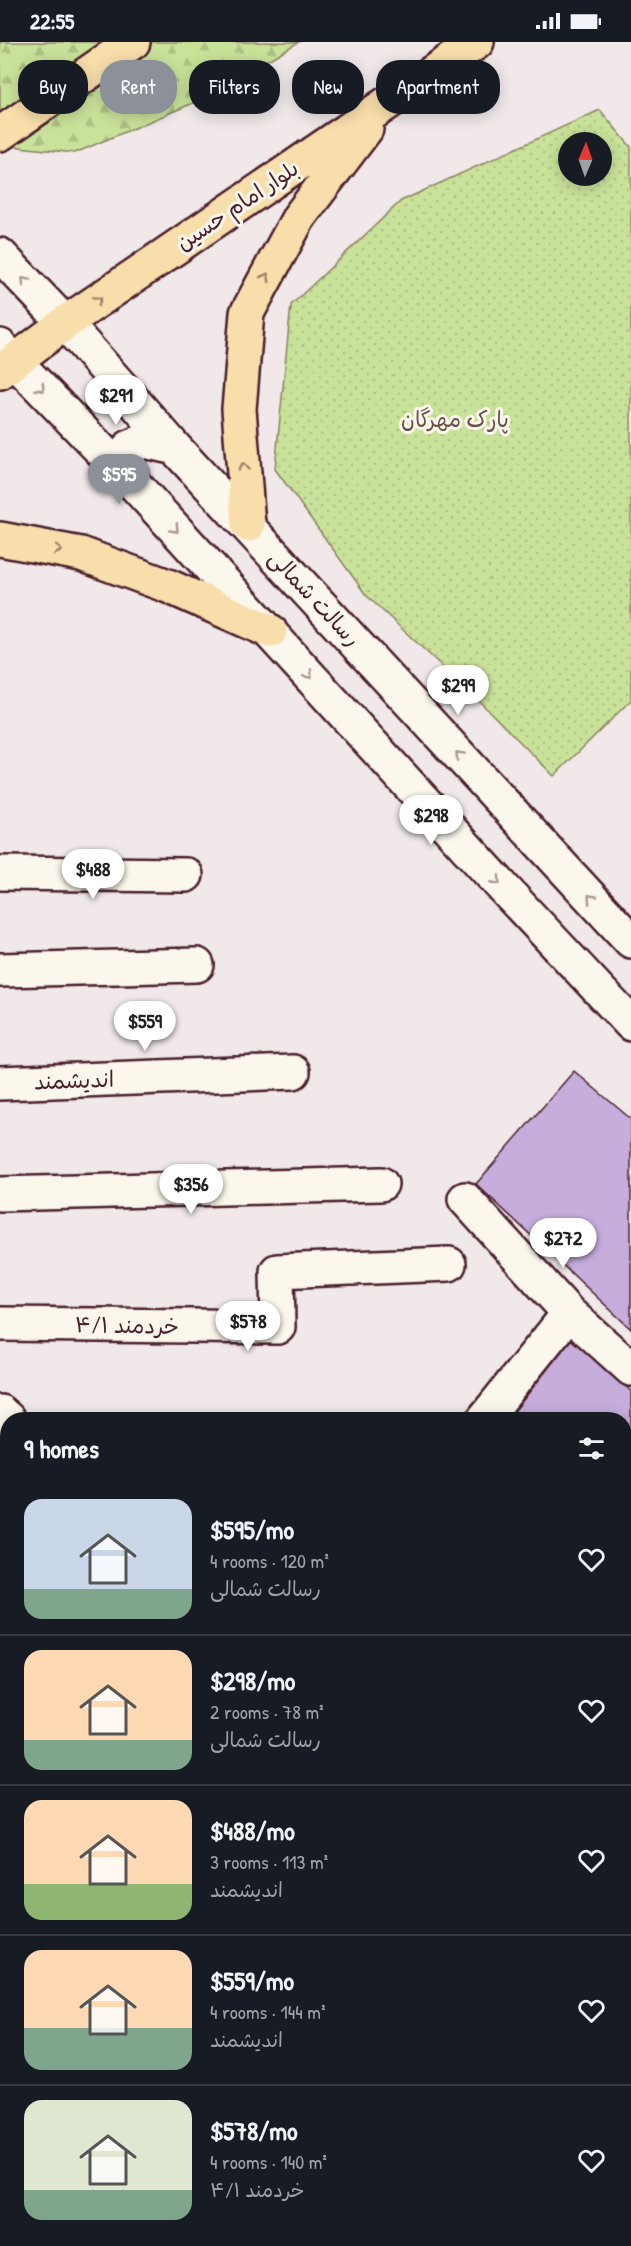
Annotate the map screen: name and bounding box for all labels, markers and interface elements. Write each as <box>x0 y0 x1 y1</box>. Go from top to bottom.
text: 22:55 <box>30 6 74 36</box>
chip: Buy <box>18 60 88 114</box>
chip: Rent <box>100 60 177 114</box>
chip: Filters <box>189 60 280 114</box>
chip: New <box>292 60 364 114</box>
chip: Apartment <box>376 60 500 114</box>
north arrow <box>558 132 612 186</box>
map controls <box>558 132 612 186</box>
street label: بلوار امام حسین <box>170 153 305 259</box>
one-way arrow <box>259 273 270 284</box>
one-way arrow <box>21 277 32 288</box>
one-way arrow <box>92 297 103 308</box>
pin: $291 <box>80 375 152 426</box>
one-way arrow <box>34 381 45 391</box>
text: $291 <box>99 381 133 408</box>
park label: پارک مهرگان <box>401 404 509 434</box>
pin: $595 <box>83 454 155 505</box>
text: $595 <box>102 460 136 487</box>
one-way arrow <box>237 463 250 472</box>
one-way arrow <box>168 522 179 533</box>
one-way arrow <box>52 543 62 556</box>
street label: رسالت شمالی <box>262 543 368 653</box>
pin: $299 <box>422 665 494 716</box>
one-way arrow <box>302 668 313 678</box>
text: $299 <box>441 671 475 698</box>
one-way arrow <box>455 751 466 761</box>
pin: $298 <box>395 795 467 846</box>
text: $298 <box>413 801 449 828</box>
pin: $488 <box>57 849 129 900</box>
text: $488 <box>76 855 110 882</box>
one-way arrow <box>490 874 501 885</box>
one-way arrow <box>587 894 598 905</box>
pin: $559 <box>109 1001 181 1052</box>
text: $559 <box>128 1007 162 1034</box>
street label: اندیشمند <box>33 1064 115 1096</box>
pin: $356 <box>155 1164 227 1215</box>
text: $356 <box>173 1170 209 1197</box>
pin: $272 <box>527 1218 599 1269</box>
text: $272 <box>544 1224 582 1251</box>
pin: $578 <box>212 1301 284 1352</box>
text: $578 <box>229 1307 267 1334</box>
street label: خردمند ۴/۱ <box>75 1309 179 1341</box>
text: 9 homes <box>24 1431 99 1466</box>
icon: filters <box>575 1432 608 1465</box>
text: $595/mo <box>210 1512 294 1547</box>
icon: home <box>72 1523 144 1595</box>
icon: heart <box>575 1543 608 1576</box>
text: 4 rooms · 120 m² <box>210 1547 329 1574</box>
text: رسالت شمالی <box>210 1575 321 1602</box>
text: $298/mo <box>210 1663 295 1698</box>
icon: home <box>72 1674 144 1746</box>
icon: heart <box>575 1694 608 1727</box>
text: 2 rooms · 78 m² <box>210 1698 324 1725</box>
text: رسالت شمالی <box>210 1726 321 1753</box>
text: $488/mo <box>210 1813 295 1848</box>
icon: home <box>72 1824 144 1896</box>
icon: heart <box>575 1844 608 1877</box>
text: 3 rooms · 113 m² <box>210 1848 328 1875</box>
text: اندیشمند <box>210 1876 283 1903</box>
text: $559/mo <box>210 1963 294 1998</box>
icon: home <box>72 1974 144 2046</box>
icon: heart <box>575 1994 608 2027</box>
text: 4 rooms · 144 m² <box>210 1998 325 2025</box>
text: اندیشمند <box>210 2026 283 2053</box>
text: $578/mo <box>210 2113 297 2148</box>
icon: home <box>72 2124 144 2196</box>
icon: heart <box>575 2144 608 2177</box>
text: 4 rooms · 140 m² <box>210 2148 327 2175</box>
text: خردمند ۴/۱ <box>210 2176 305 2203</box>

